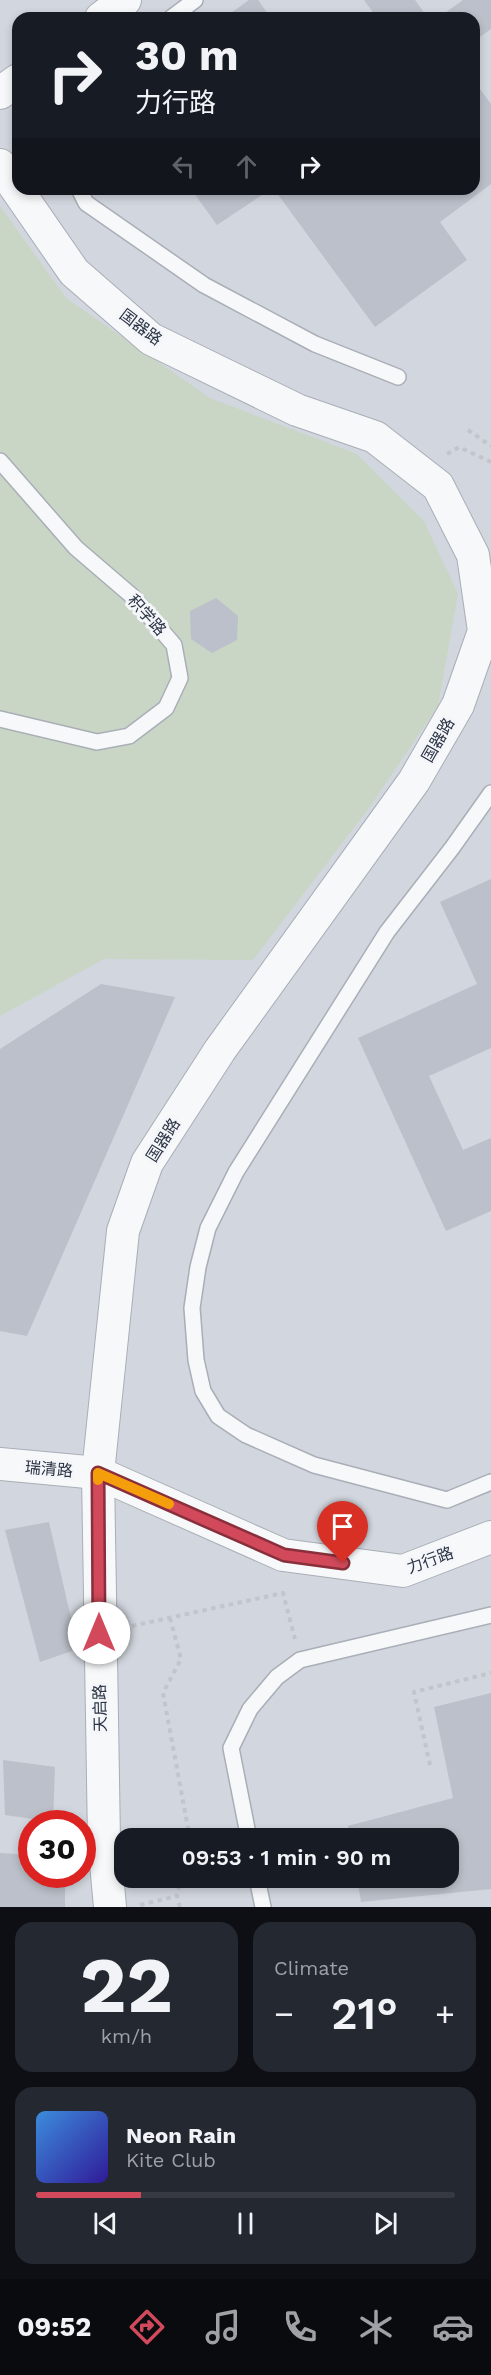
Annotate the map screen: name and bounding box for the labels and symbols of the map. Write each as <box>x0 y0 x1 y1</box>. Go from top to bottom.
street label: 国器路 <box>116 305 166 349</box>
street label: 积学路 <box>124 591 170 639</box>
street label: 国器路 <box>418 714 458 766</box>
street label: 国器路 <box>142 1115 184 1165</box>
street label: 瑞清路 <box>24 1457 74 1481</box>
pin <box>317 1501 368 1563</box>
street label: 力行路 <box>404 1543 456 1577</box>
position arrow <box>67 1601 131 1665</box>
street label: 天启路 <box>90 1684 110 1732</box>
speed limit sign: 30 <box>18 1810 96 1888</box>

